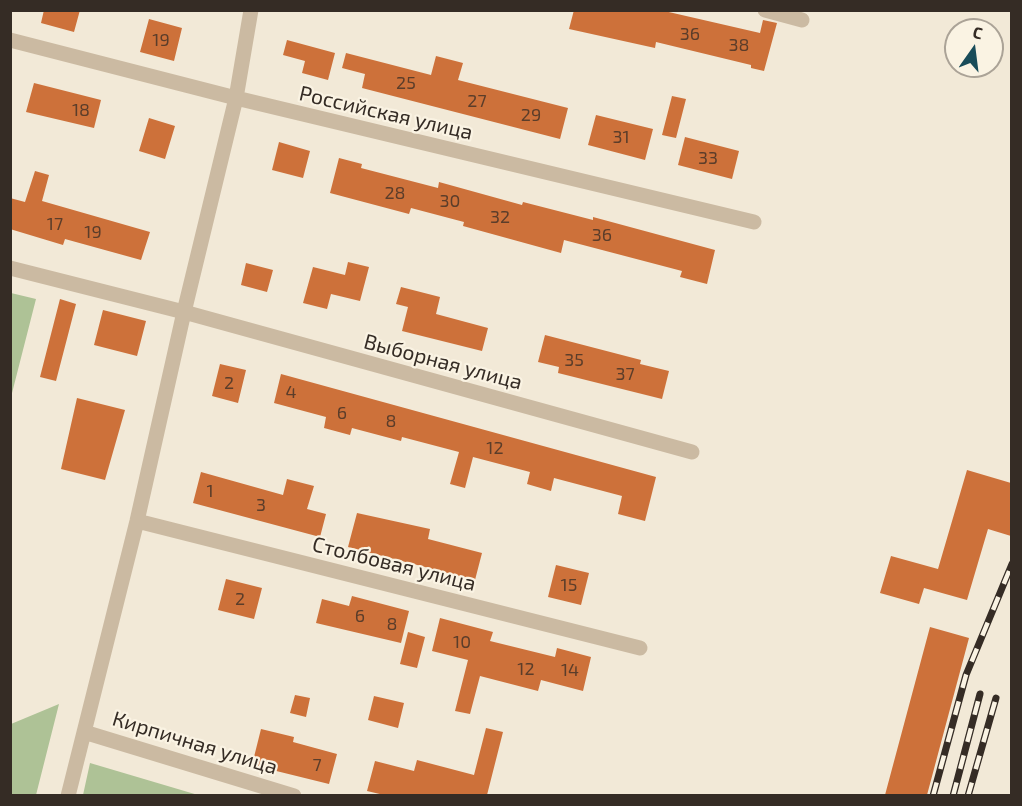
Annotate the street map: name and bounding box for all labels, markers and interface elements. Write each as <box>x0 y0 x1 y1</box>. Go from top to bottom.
north arrow <box>944 18 1004 78</box>
text: С <box>971 22 985 42</box>
house number: 36 <box>680 23 700 45</box>
house number: 19 <box>152 29 170 51</box>
house number: 38 <box>729 34 749 56</box>
house number: 25 <box>396 72 416 94</box>
street label: Российская улица <box>297 81 475 145</box>
house number: 27 <box>467 90 487 112</box>
house number: 18 <box>72 99 90 121</box>
house number: 29 <box>521 104 541 126</box>
house number: 31 <box>612 126 630 148</box>
house number: 33 <box>698 147 718 169</box>
house number: 28 <box>384 182 406 204</box>
house number: 30 <box>440 190 460 212</box>
house number: 32 <box>490 206 510 228</box>
house number: 17 <box>47 213 63 235</box>
house number: 19 <box>84 221 102 243</box>
house number: 36 <box>592 224 612 246</box>
street label: Выборная улица <box>361 329 525 395</box>
house number: 35 <box>564 349 584 371</box>
house number: 37 <box>615 363 635 385</box>
house number: 2 <box>224 372 234 394</box>
house number: 4 <box>285 381 297 403</box>
house number: 6 <box>337 402 347 424</box>
house number: 8 <box>386 410 396 432</box>
house number: 12 <box>486 437 504 459</box>
house number: 1 <box>206 480 214 502</box>
house number: 3 <box>256 494 266 516</box>
street label: Столбовая улица <box>310 531 478 597</box>
house number: 15 <box>561 574 577 596</box>
house number: 2 <box>235 588 245 610</box>
house number: 6 <box>355 605 365 627</box>
house number: 8 <box>387 613 397 635</box>
house number: 10 <box>453 631 471 653</box>
house number: 12 <box>517 658 535 680</box>
house number: 14 <box>561 659 579 681</box>
street label: Кирпичная улица <box>109 706 281 780</box>
house number: 7 <box>312 754 322 776</box>

